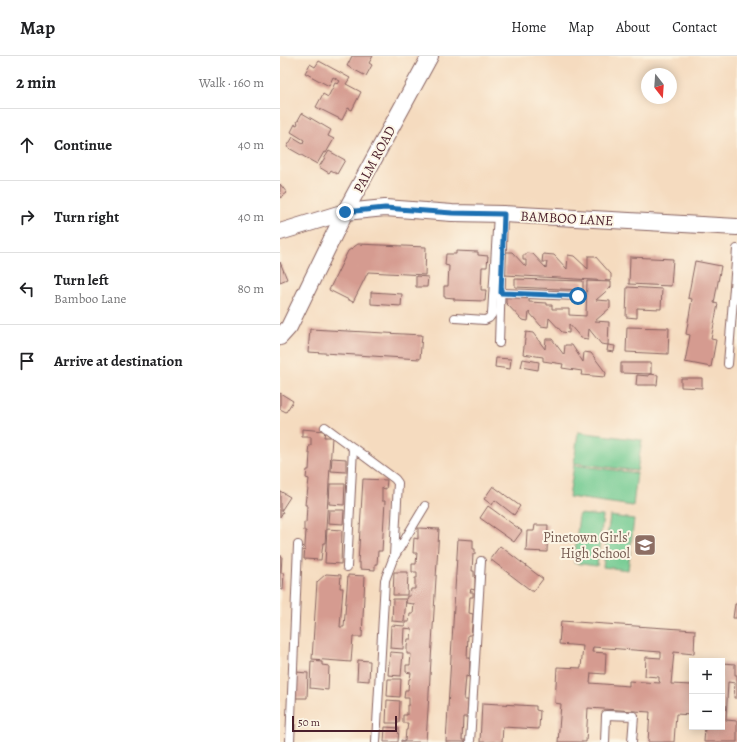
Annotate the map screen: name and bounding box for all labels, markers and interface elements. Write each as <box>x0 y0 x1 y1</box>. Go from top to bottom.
text: Map <box>20 15 55 41</box>
text: Home <box>511 18 546 37</box>
text: Map <box>568 18 594 37</box>
text: About <box>616 18 650 37</box>
text: Contact <box>672 18 717 37</box>
north arrow <box>641 68 677 104</box>
text: 2 min <box>16 71 56 94</box>
text: Walk · 160 m <box>199 74 264 91</box>
street label: PALM ROAD <box>349 122 400 196</box>
icon: ahead <box>16 134 38 156</box>
text: Continue <box>54 135 112 155</box>
text: 40 m <box>238 136 264 153</box>
route end <box>336 203 354 221</box>
icon: right <box>16 206 38 228</box>
text: Turn right <box>54 207 119 227</box>
street label: BAMBOO LANE <box>520 207 614 230</box>
text: 40 m <box>238 208 264 225</box>
text: Turn left <box>54 270 109 290</box>
icon: left <box>16 278 38 300</box>
text: 80 m <box>237 280 264 297</box>
route start <box>569 287 587 305</box>
text: Bamboo Lane <box>54 290 126 307</box>
icon: arrive <box>16 350 38 372</box>
text: Arrive at destination <box>54 351 183 371</box>
place label: Pinetown Girls' High School <box>543 528 631 563</box>
school or university icon: Pinetown Girls' High School <box>632 532 658 558</box>
map controls <box>689 658 725 730</box>
button: + <box>689 658 725 694</box>
button: − <box>689 694 725 730</box>
scale bar <box>292 714 397 733</box>
text: 50 m <box>298 715 320 730</box>

